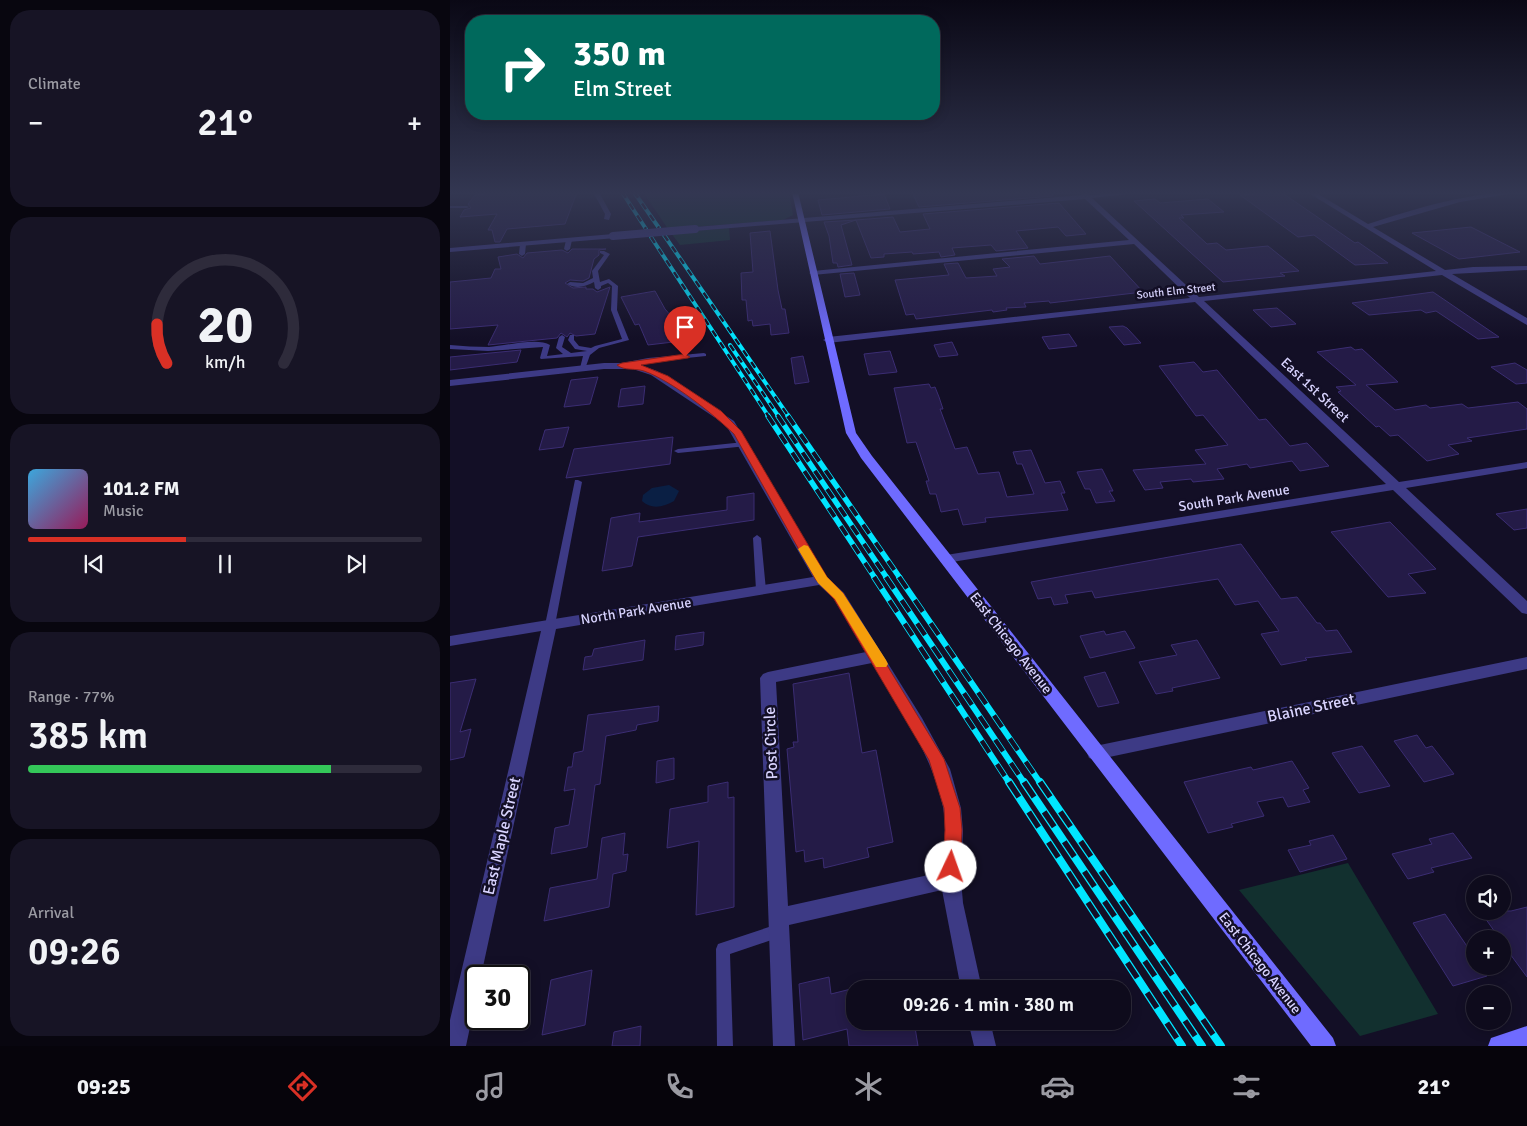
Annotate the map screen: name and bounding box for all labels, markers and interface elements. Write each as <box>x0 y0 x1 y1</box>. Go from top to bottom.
text: 350 m <box>573 32 666 75</box>
icon: right <box>490 35 555 100</box>
text: Climate <box>28 74 81 94</box>
text: Elm Street <box>573 75 672 102</box>
text: 21° <box>197 99 253 146</box>
text: − <box>28 106 43 140</box>
text: + <box>407 106 422 140</box>
street label: South Elm Street <box>1136 280 1216 302</box>
text: 20 <box>197 293 253 357</box>
pin <box>664 306 706 357</box>
icon: arrive <box>671 313 699 341</box>
text: km/h <box>205 351 245 373</box>
street label: East 1st Street <box>1277 354 1353 426</box>
text: 101.2 FM <box>103 477 180 501</box>
street label: South Park Avenue <box>1177 481 1291 515</box>
text: Music <box>103 501 144 521</box>
icon: previous <box>80 550 108 578</box>
icon: pause <box>211 550 239 578</box>
icon: next <box>342 550 370 578</box>
street label: East Chicago Avenue <box>966 589 1056 697</box>
street label: North Park Avenue <box>580 594 692 628</box>
text: Range · 77% <box>28 687 114 707</box>
street label: Blaine Street <box>1265 689 1357 727</box>
street label: Post Circle <box>760 706 782 780</box>
text: 385 km <box>28 712 148 759</box>
street label: East Maple Street <box>479 775 525 897</box>
position arrow <box>924 840 976 892</box>
map controls <box>1466 875 1511 1030</box>
button: sound <box>1466 875 1511 920</box>
text: Arrival <box>28 903 74 923</box>
street label: East Chicago Avenue <box>1215 909 1305 1017</box>
text: 09:26 <box>28 928 121 975</box>
button: + <box>1466 930 1511 975</box>
speed limit sign: 30 <box>465 965 530 1030</box>
button: − <box>1466 985 1511 1030</box>
text: 09:26 · 1 min · 380 m <box>903 993 1074 1017</box>
icon: directions <box>285 1069 320 1104</box>
icon: music <box>473 1069 508 1104</box>
icon: phone <box>662 1069 697 1104</box>
icon: climate <box>851 1069 886 1104</box>
icon: car <box>1040 1069 1075 1104</box>
icon: filters <box>1229 1069 1264 1104</box>
text: 09:25 <box>77 1073 131 1100</box>
text: 21° <box>1417 1073 1450 1100</box>

